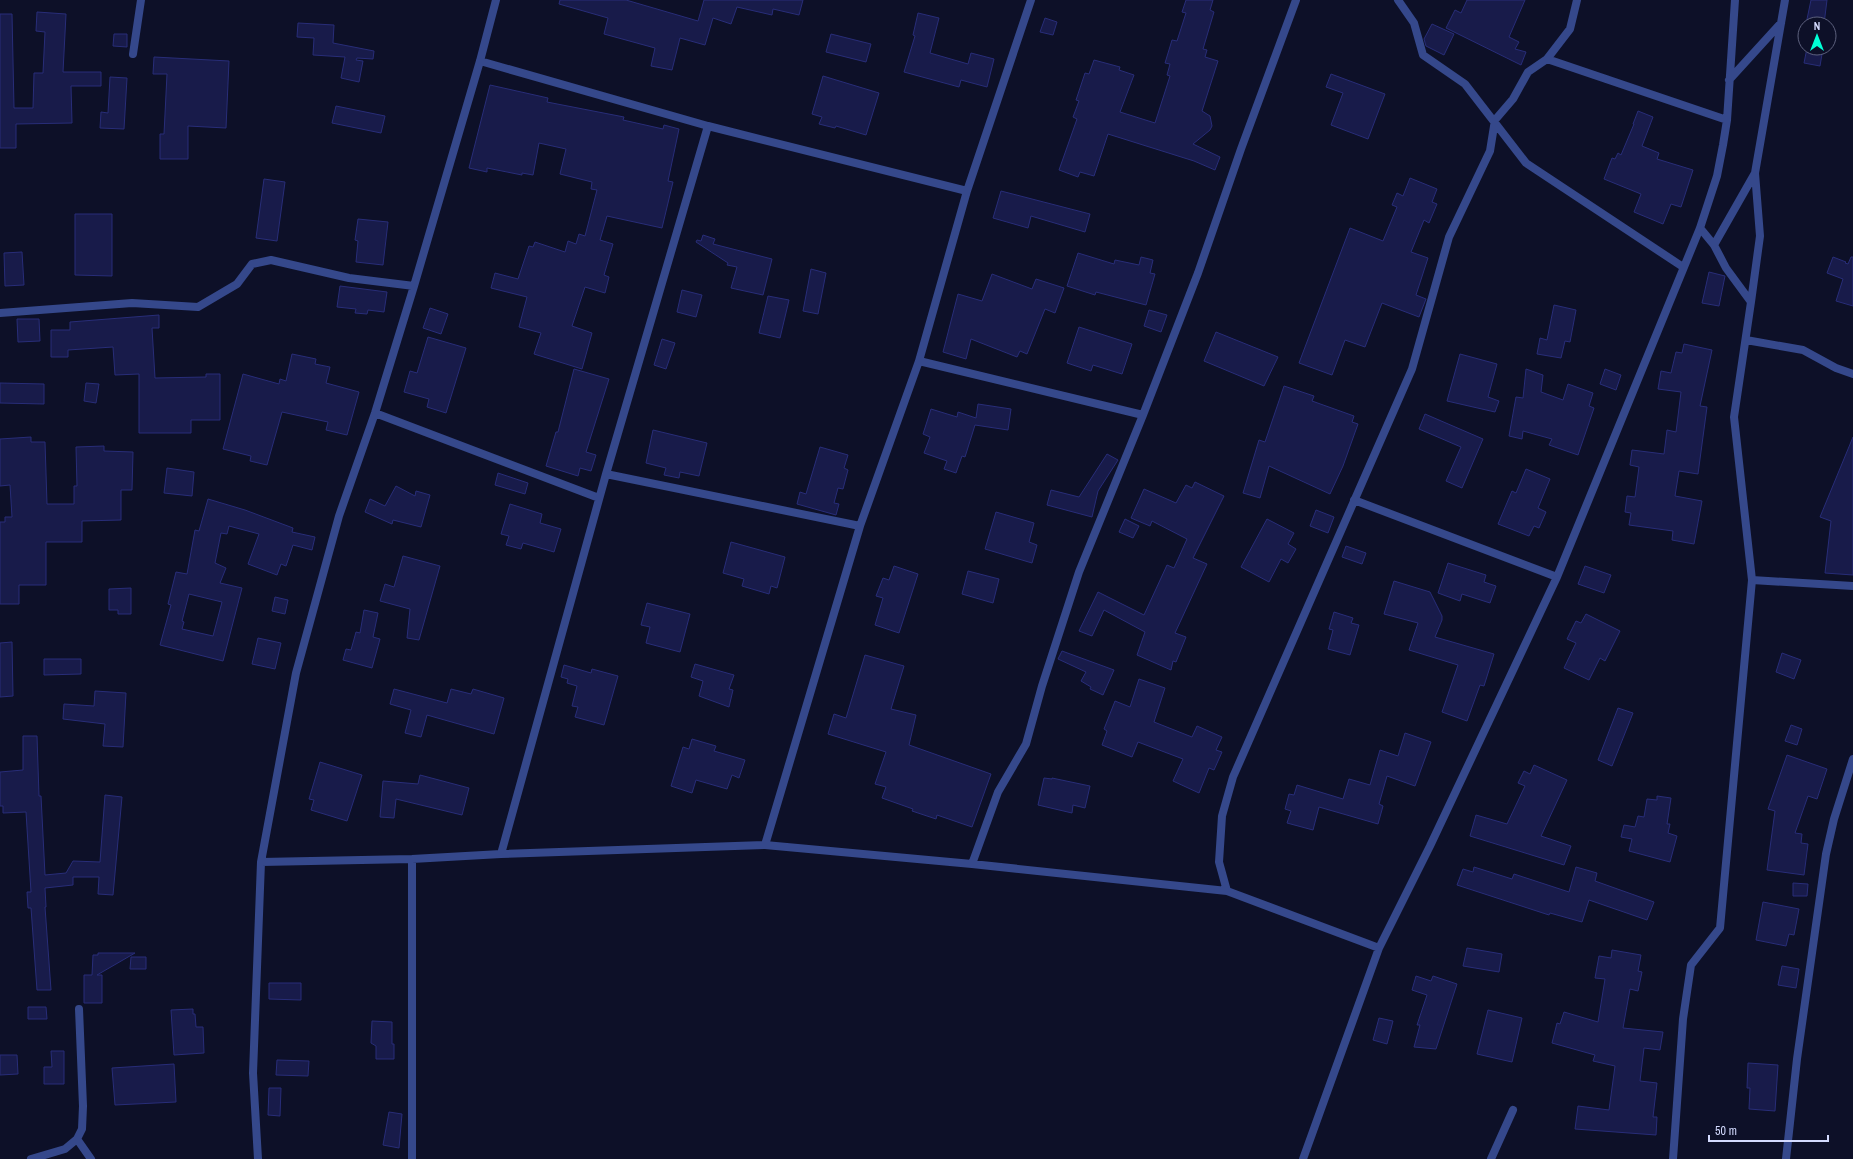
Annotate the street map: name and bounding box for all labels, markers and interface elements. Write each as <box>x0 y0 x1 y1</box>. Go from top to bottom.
north arrow <box>1797 16 1837 56</box>
text: N <box>1814 19 1820 33</box>
scale bar <box>1709 1117 1828 1143</box>
text: 50 m <box>1715 1123 1737 1139</box>

